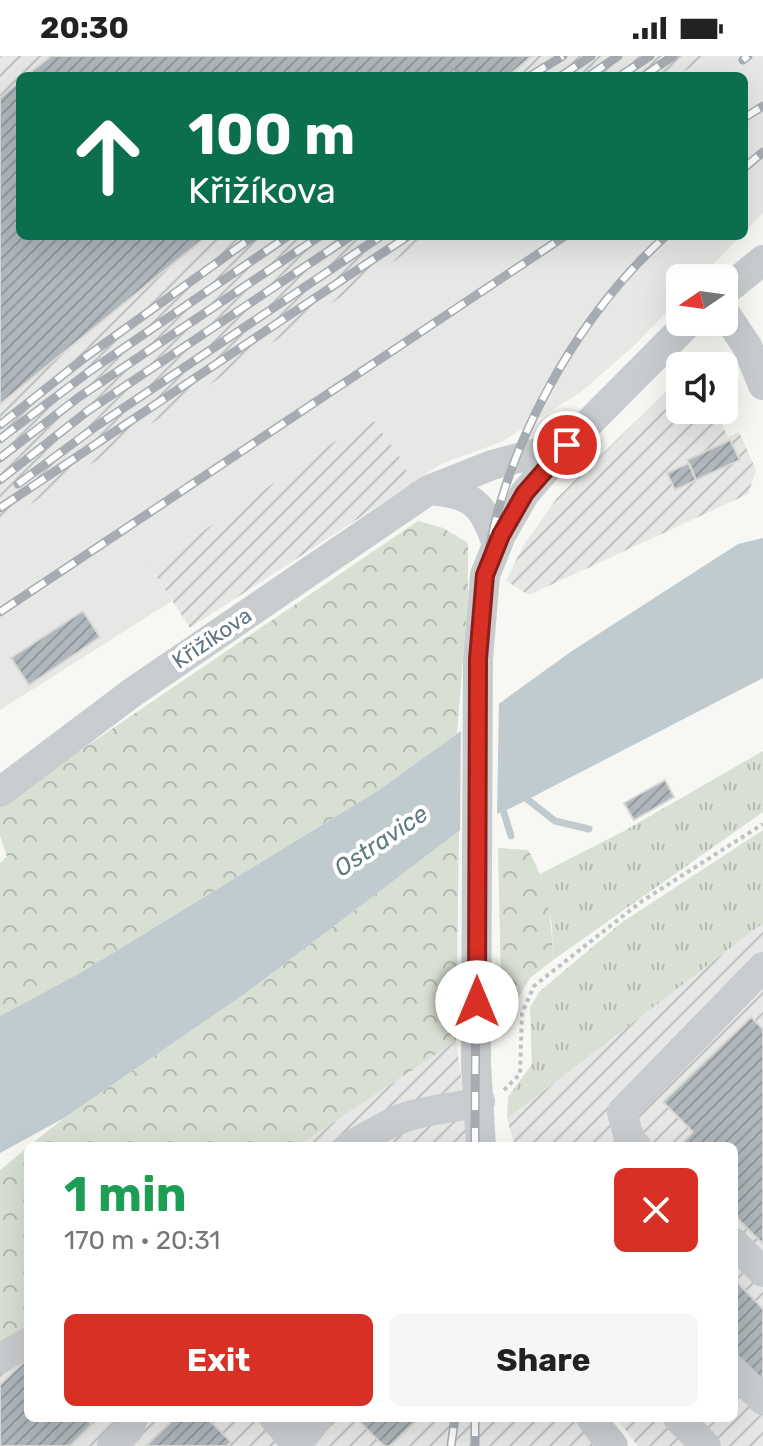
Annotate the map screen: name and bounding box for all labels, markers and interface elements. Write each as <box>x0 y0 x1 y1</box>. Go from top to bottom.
text: 20:30 <box>40 10 129 46</box>
text: 100 m <box>188 102 355 168</box>
icon: ahead <box>56 104 160 208</box>
text: Křižíkova <box>188 169 336 212</box>
north arrow <box>666 264 738 336</box>
map controls <box>666 264 738 424</box>
button: sound <box>666 352 738 424</box>
pin <box>533 411 601 479</box>
icon: arrive <box>545 423 589 467</box>
street label: Křižíkova <box>167 602 257 674</box>
water label: Ostravice <box>329 800 433 882</box>
position arrow <box>435 960 519 1044</box>
text: 1 min <box>64 1166 187 1223</box>
button: close <box>614 1168 698 1252</box>
text: 170 m · 20:31 <box>64 1225 221 1256</box>
button: Exit <box>64 1314 373 1406</box>
button: Share <box>389 1314 698 1406</box>

